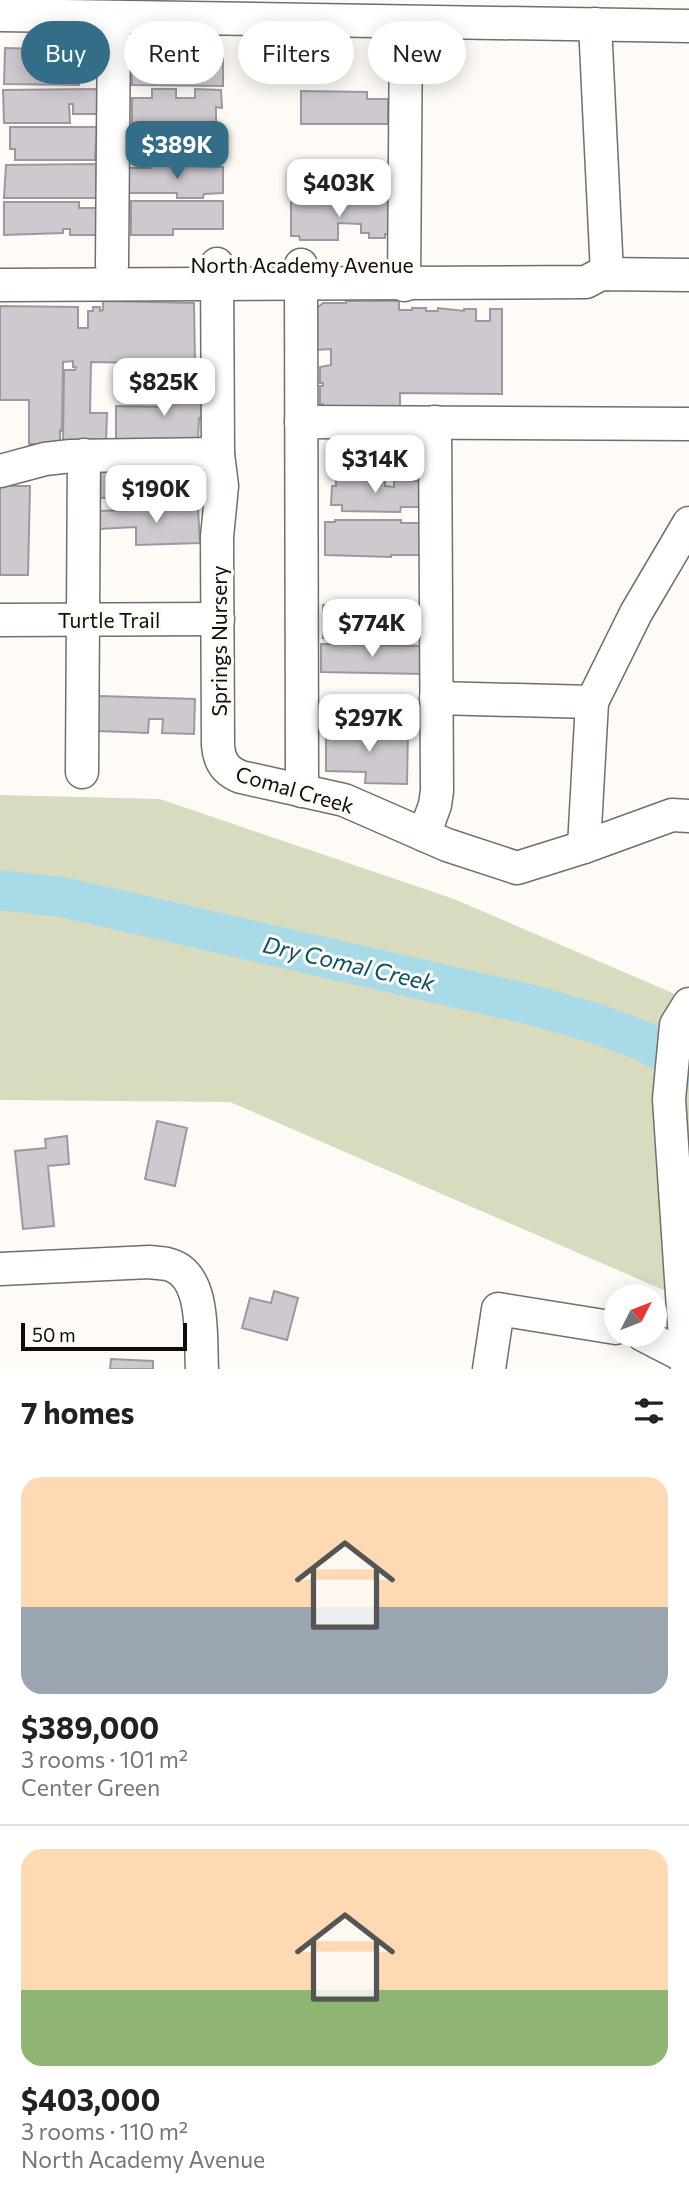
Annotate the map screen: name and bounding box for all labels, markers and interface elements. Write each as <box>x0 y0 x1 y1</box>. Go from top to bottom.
chip: Buy <box>21 21 110 84</box>
chip: Rent <box>124 21 224 84</box>
chip: Filters <box>238 21 354 84</box>
chip: New <box>368 21 466 84</box>
pin: $389K <box>128 122 226 181</box>
text: $389K <box>141 130 213 158</box>
pin: $403K <box>290 160 388 219</box>
text: $403K <box>303 168 375 196</box>
street label: North Academy Avenue <box>191 252 414 277</box>
pin: $825K <box>115 358 213 418</box>
text: $825K <box>129 367 199 395</box>
pin: $314K <box>326 435 424 495</box>
text: $314K <box>341 444 409 472</box>
pin: $190K <box>107 466 205 525</box>
text: $190K <box>121 474 191 502</box>
street label: Springs Nursery <box>206 565 231 717</box>
pin: $774K <box>323 600 421 659</box>
street label: Turtle Trail <box>58 607 160 632</box>
text: $774K <box>338 608 406 636</box>
pin: $297K <box>320 694 418 754</box>
text: $297K <box>335 703 403 731</box>
street label: Comal Creek <box>233 760 357 818</box>
water label: Dry Comal Creek <box>260 930 438 997</box>
north arrow <box>604 1284 667 1348</box>
map controls <box>604 1284 667 1347</box>
scale bar <box>21 1320 187 1352</box>
text: 50 m <box>32 1323 76 1346</box>
icon: filters <box>630 1392 668 1430</box>
text: 7 homes <box>21 1393 134 1430</box>
icon: home <box>282 1522 408 1648</box>
text: $389,000 <box>21 1708 159 1745</box>
text: 3 rooms · 101 m² <box>21 1745 188 1773</box>
text: Center Green <box>21 1773 160 1801</box>
icon: home <box>282 1894 408 2020</box>
text: $403,000 <box>21 2080 160 2117</box>
text: 3 rooms · 110 m² <box>21 2117 188 2145</box>
text: North Academy Avenue <box>21 2145 265 2173</box>

